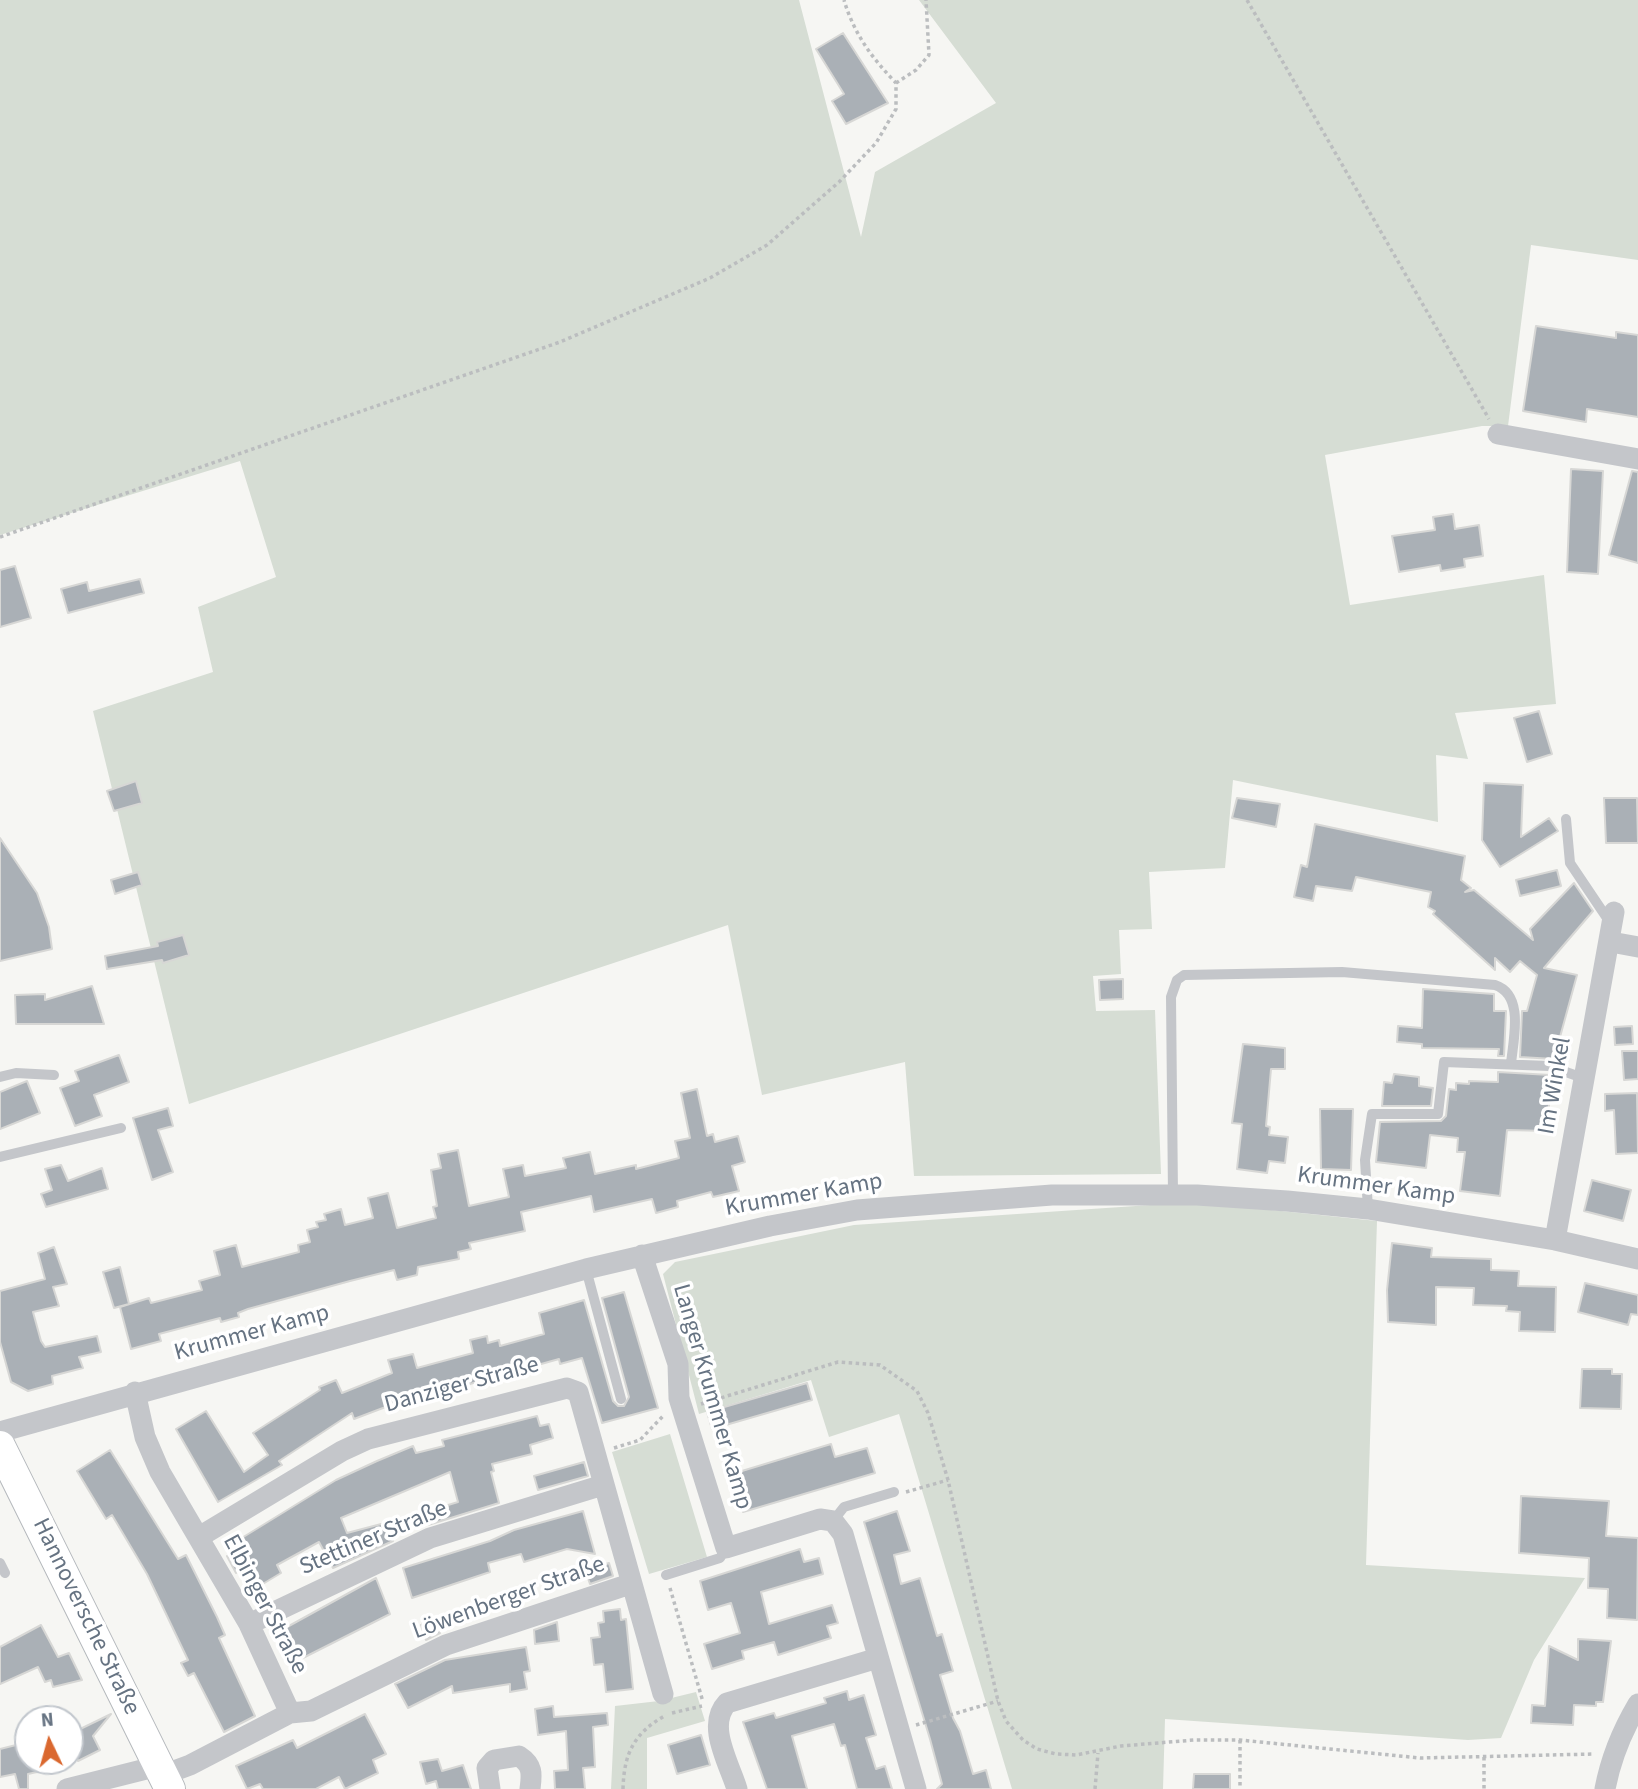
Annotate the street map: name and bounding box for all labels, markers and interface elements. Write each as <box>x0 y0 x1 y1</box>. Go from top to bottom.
street label: Im Winkel <box>1533 1035 1579 1137</box>
street label: Krummer Kamp <box>1295 1162 1457 1212</box>
street label: Krummer Kamp <box>723 1168 885 1224</box>
street label: Langer Krummer Kamp <box>665 1281 757 1513</box>
street label: Krummer Kamp <box>171 1299 333 1369</box>
street label: Danziger Straße <box>382 1352 542 1420</box>
street label: Stettiner Straße <box>296 1495 452 1583</box>
street label: Hannoversche Straße <box>25 1514 145 1720</box>
street label: Elbinger Straße <box>215 1530 313 1680</box>
street label: Löwenberger Straße <box>409 1551 609 1647</box>
north arrow <box>14 1705 84 1775</box>
text: N <box>40 1707 55 1735</box>

